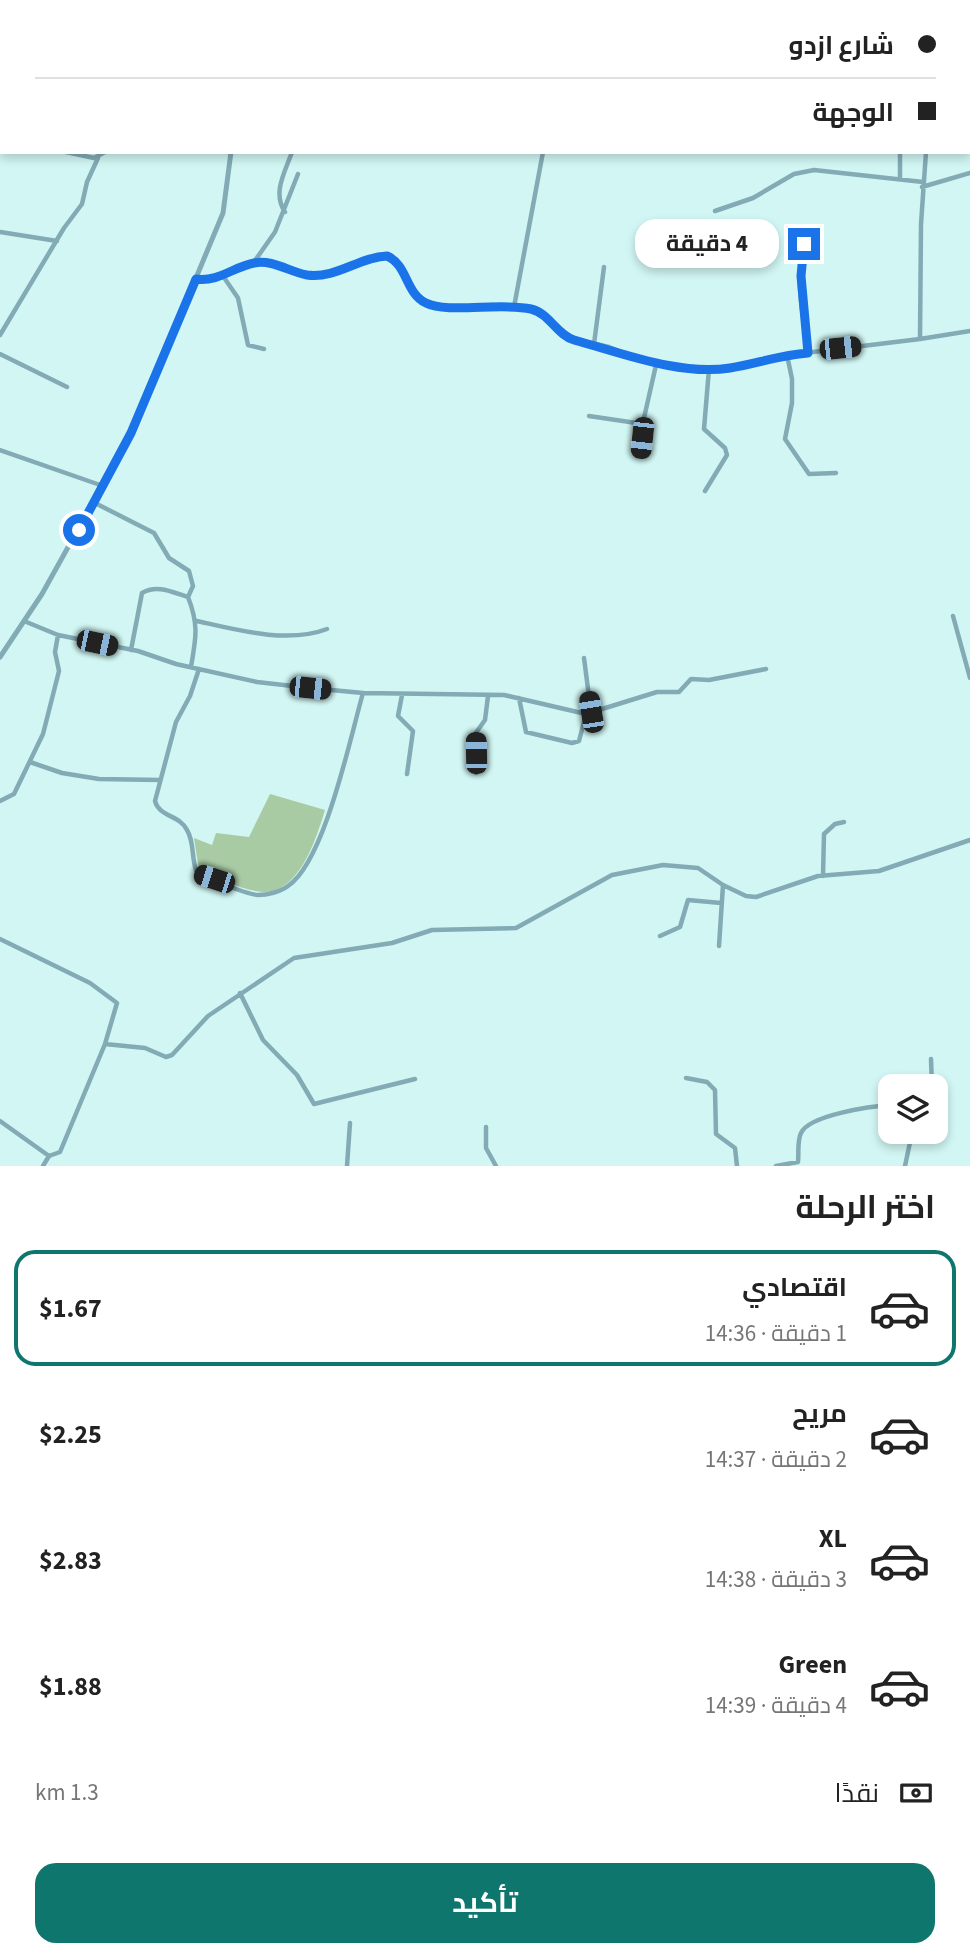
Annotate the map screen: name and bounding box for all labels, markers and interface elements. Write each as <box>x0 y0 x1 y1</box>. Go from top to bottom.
text: شارع ازدو <box>789 27 894 64</box>
text: الوجهة <box>813 94 894 131</box>
callout: 4 دقيقة <box>636 219 780 268</box>
text: 4 دقيقة <box>666 227 748 260</box>
route end <box>788 228 820 260</box>
car <box>819 335 862 361</box>
car <box>630 416 655 460</box>
route start <box>63 514 95 546</box>
car <box>75 628 120 658</box>
car <box>289 675 332 701</box>
car <box>578 690 605 734</box>
car <box>466 732 487 774</box>
car <box>191 863 238 895</box>
map controls <box>878 1074 948 1144</box>
button: layers <box>878 1074 948 1144</box>
text: اختر الرحلة <box>796 1185 935 1231</box>
text: اقتصادي <box>742 1269 847 1306</box>
icon: car <box>868 1277 931 1340</box>
text: $1.67 <box>39 1290 102 1327</box>
text: 1 دقيقة · 14:36 <box>705 1317 847 1350</box>
text: مريح <box>792 1395 847 1432</box>
icon: car <box>868 1403 931 1466</box>
text: $2.25 <box>39 1416 102 1453</box>
text: 2 دقيقة · 14:37 <box>705 1443 847 1476</box>
text: XL <box>819 1520 847 1557</box>
icon: car <box>868 1529 931 1592</box>
text: $2.83 <box>39 1542 102 1579</box>
text: 3 دقيقة · 14:38 <box>705 1563 847 1596</box>
text: Green <box>779 1646 847 1683</box>
icon: car <box>868 1655 931 1718</box>
text: $1.88 <box>39 1668 102 1705</box>
text: 4 دقيقة · 14:39 <box>705 1689 847 1722</box>
icon: cash <box>897 1774 935 1812</box>
text: نقدًا <box>835 1775 879 1812</box>
text: 1.3 km <box>35 1776 99 1809</box>
button: تأكيد <box>35 1863 935 1943</box>

